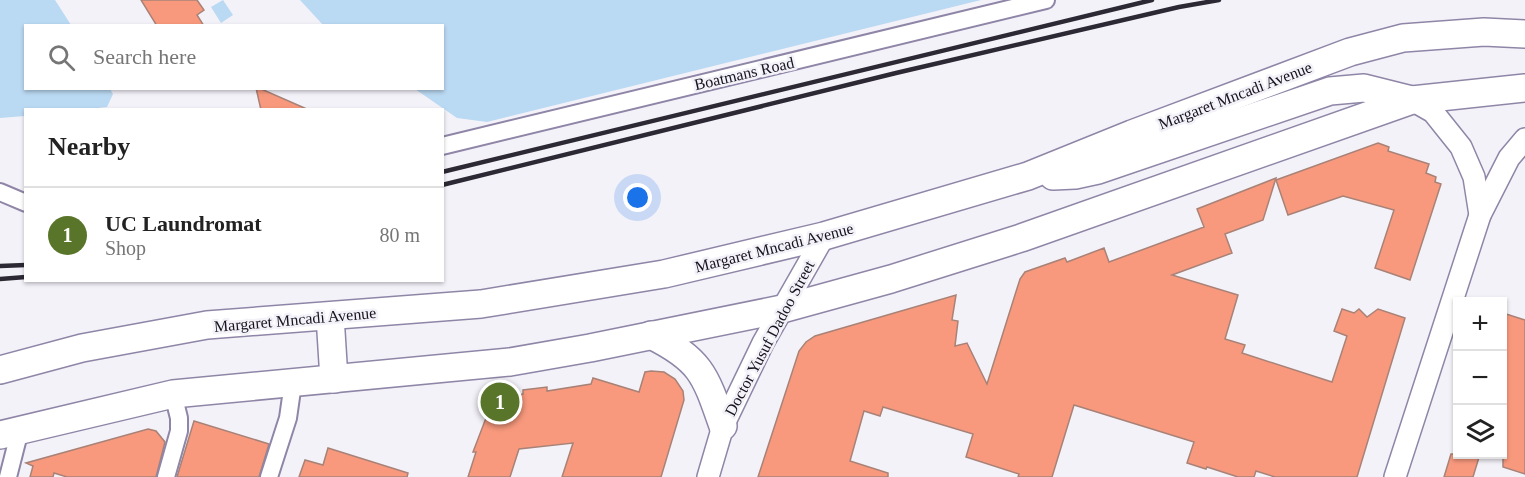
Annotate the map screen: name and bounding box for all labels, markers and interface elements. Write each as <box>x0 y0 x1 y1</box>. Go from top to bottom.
search box <box>24 24 444 90</box>
icon: search <box>45 41 78 74</box>
text: Search here <box>93 44 196 69</box>
street label: Boatmans Road <box>693 54 796 93</box>
street label: Margaret Mncadi Avenue <box>1156 58 1315 134</box>
text: Nearby <box>48 132 130 161</box>
your location <box>623 183 652 212</box>
text: UC Laundromat <box>105 211 262 236</box>
street label: Margaret Mncadi Avenue <box>693 220 855 276</box>
text: 1 <box>63 224 73 246</box>
text: 80 m <box>379 224 420 246</box>
text: Shop <box>105 237 146 259</box>
street label: Doctor Yusuf Dadoo Street <box>721 257 818 419</box>
map controls <box>1453 297 1507 459</box>
button: + <box>1453 297 1507 351</box>
street label: Margaret Mncadi Avenue <box>213 304 377 336</box>
button: − <box>1453 351 1507 405</box>
pin: 1 <box>480 380 520 424</box>
button: layers <box>1453 405 1507 459</box>

